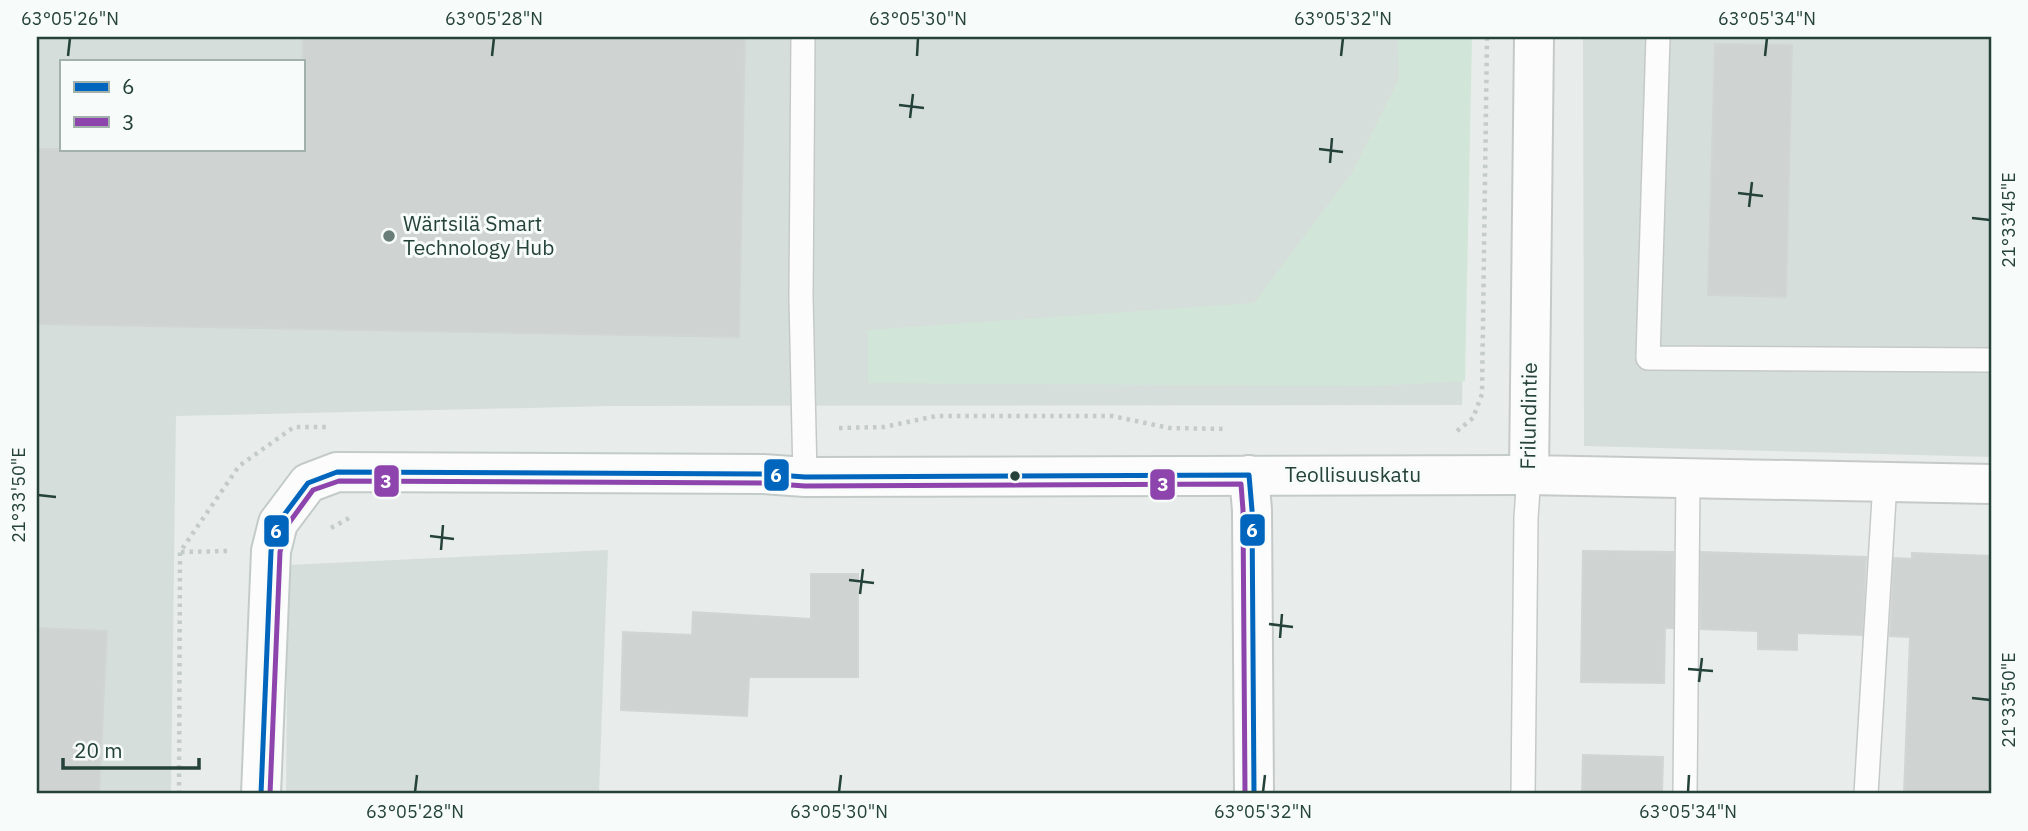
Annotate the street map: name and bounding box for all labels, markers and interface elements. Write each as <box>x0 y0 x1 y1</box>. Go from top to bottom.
text: 63°05'26"N <box>21 7 119 30</box>
text: 63°05'28"N <box>445 7 543 30</box>
text: 63°05'30"N <box>869 7 967 30</box>
text: 63°05'32"N <box>1294 7 1392 30</box>
text: 63°05'34"N <box>1718 7 1816 30</box>
legend <box>60 60 304 150</box>
text: 6 <box>122 72 135 100</box>
text: 3 <box>122 108 135 136</box>
text: 21°33'45"E <box>1997 172 2020 268</box>
place label: Wärtsilä Smart Technology Hub <box>403 209 554 261</box>
marker: Wärtsilä Smart Technology Hub <box>381 228 397 244</box>
street label: Frilundintie <box>1513 362 1543 470</box>
text: 21°33'50"E <box>7 447 30 543</box>
line badge: 6 <box>763 458 790 492</box>
street label: Teollisuuskatu <box>1285 460 1421 488</box>
text: 6 <box>770 463 782 487</box>
line badge: 3 <box>373 464 400 498</box>
line badge: 3 <box>1149 468 1176 501</box>
text: 3 <box>380 469 392 493</box>
unlabelled marker <box>1008 469 1022 483</box>
text: 3 <box>1157 472 1169 496</box>
line badge: 6 <box>1239 513 1266 547</box>
line badge: 6 <box>263 514 290 548</box>
text: 6 <box>1246 518 1258 542</box>
text: 6 <box>270 519 282 543</box>
text: 21°33'50"E <box>1997 652 2020 748</box>
scale bar <box>63 726 200 770</box>
text: 20 m <box>74 736 123 764</box>
text: 63°05'28"N <box>366 800 464 823</box>
text: 63°05'30"N <box>790 800 888 823</box>
text: 63°05'32"N <box>1214 800 1312 823</box>
text: 63°05'34"N <box>1639 800 1737 823</box>

